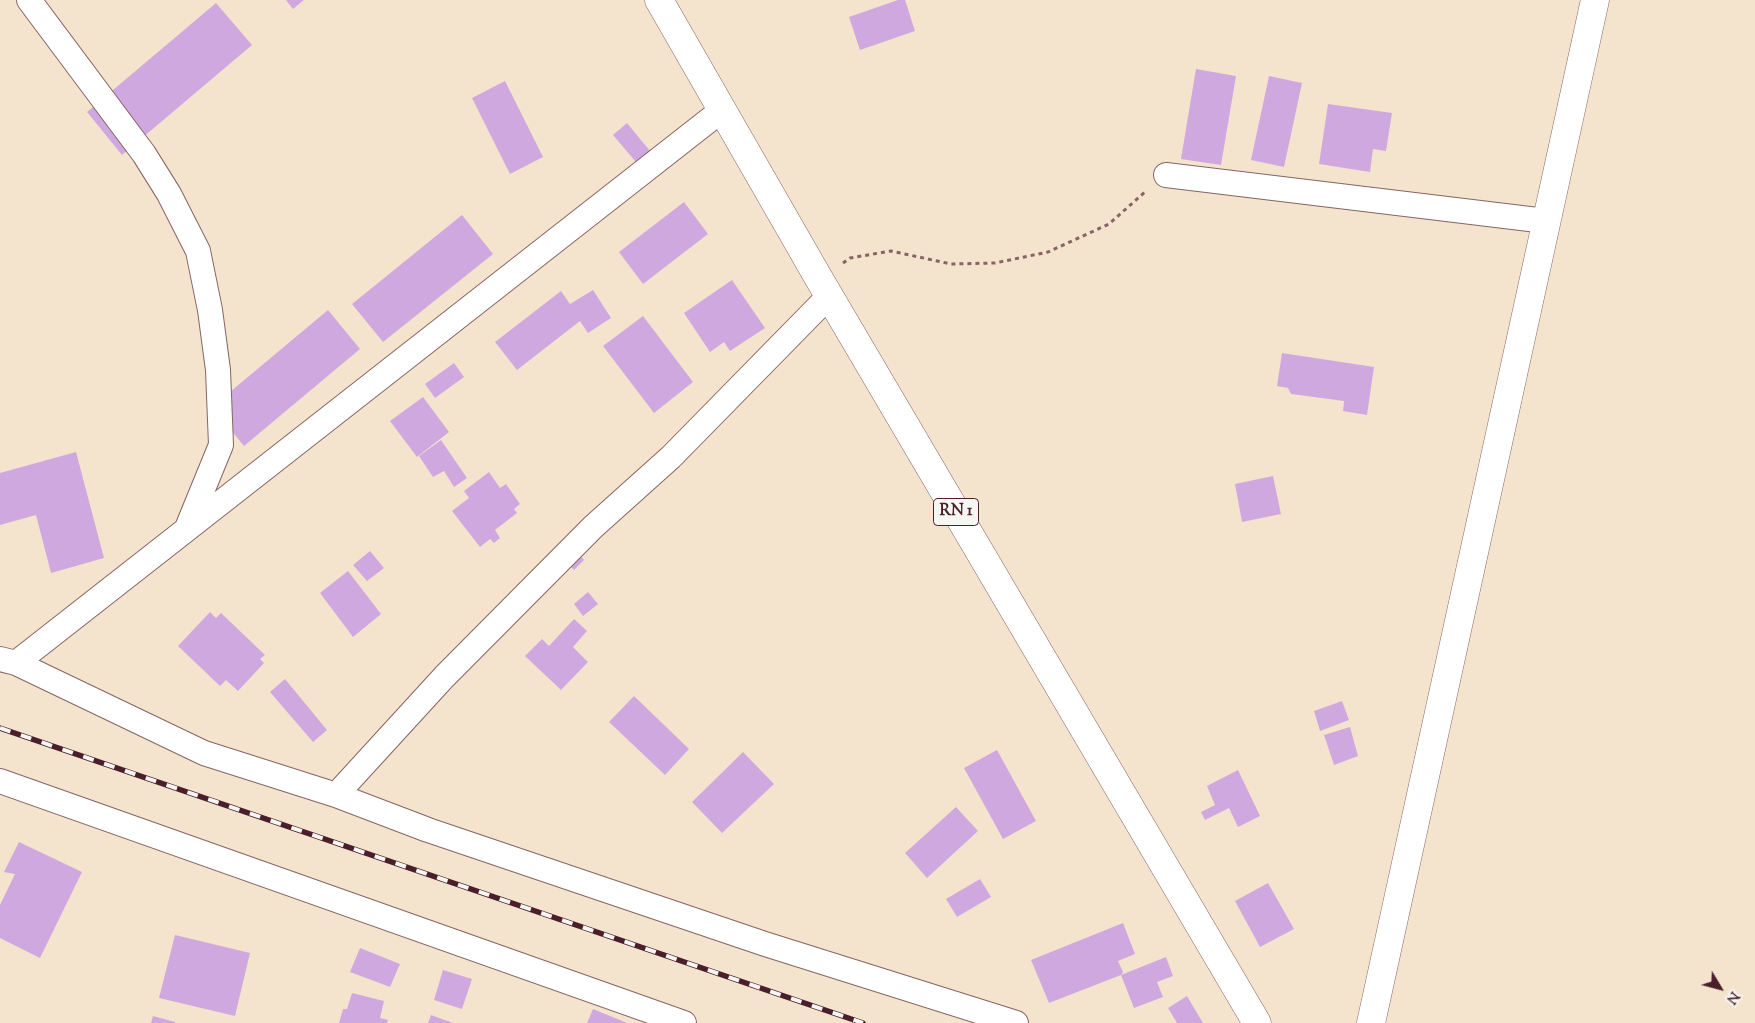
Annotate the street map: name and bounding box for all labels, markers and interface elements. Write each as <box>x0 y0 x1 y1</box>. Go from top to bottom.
road number: RN 1 <box>934 498 978 526</box>
north arrow <box>1695 963 1745 1013</box>
text: N <box>1721 987 1743 1008</box>

